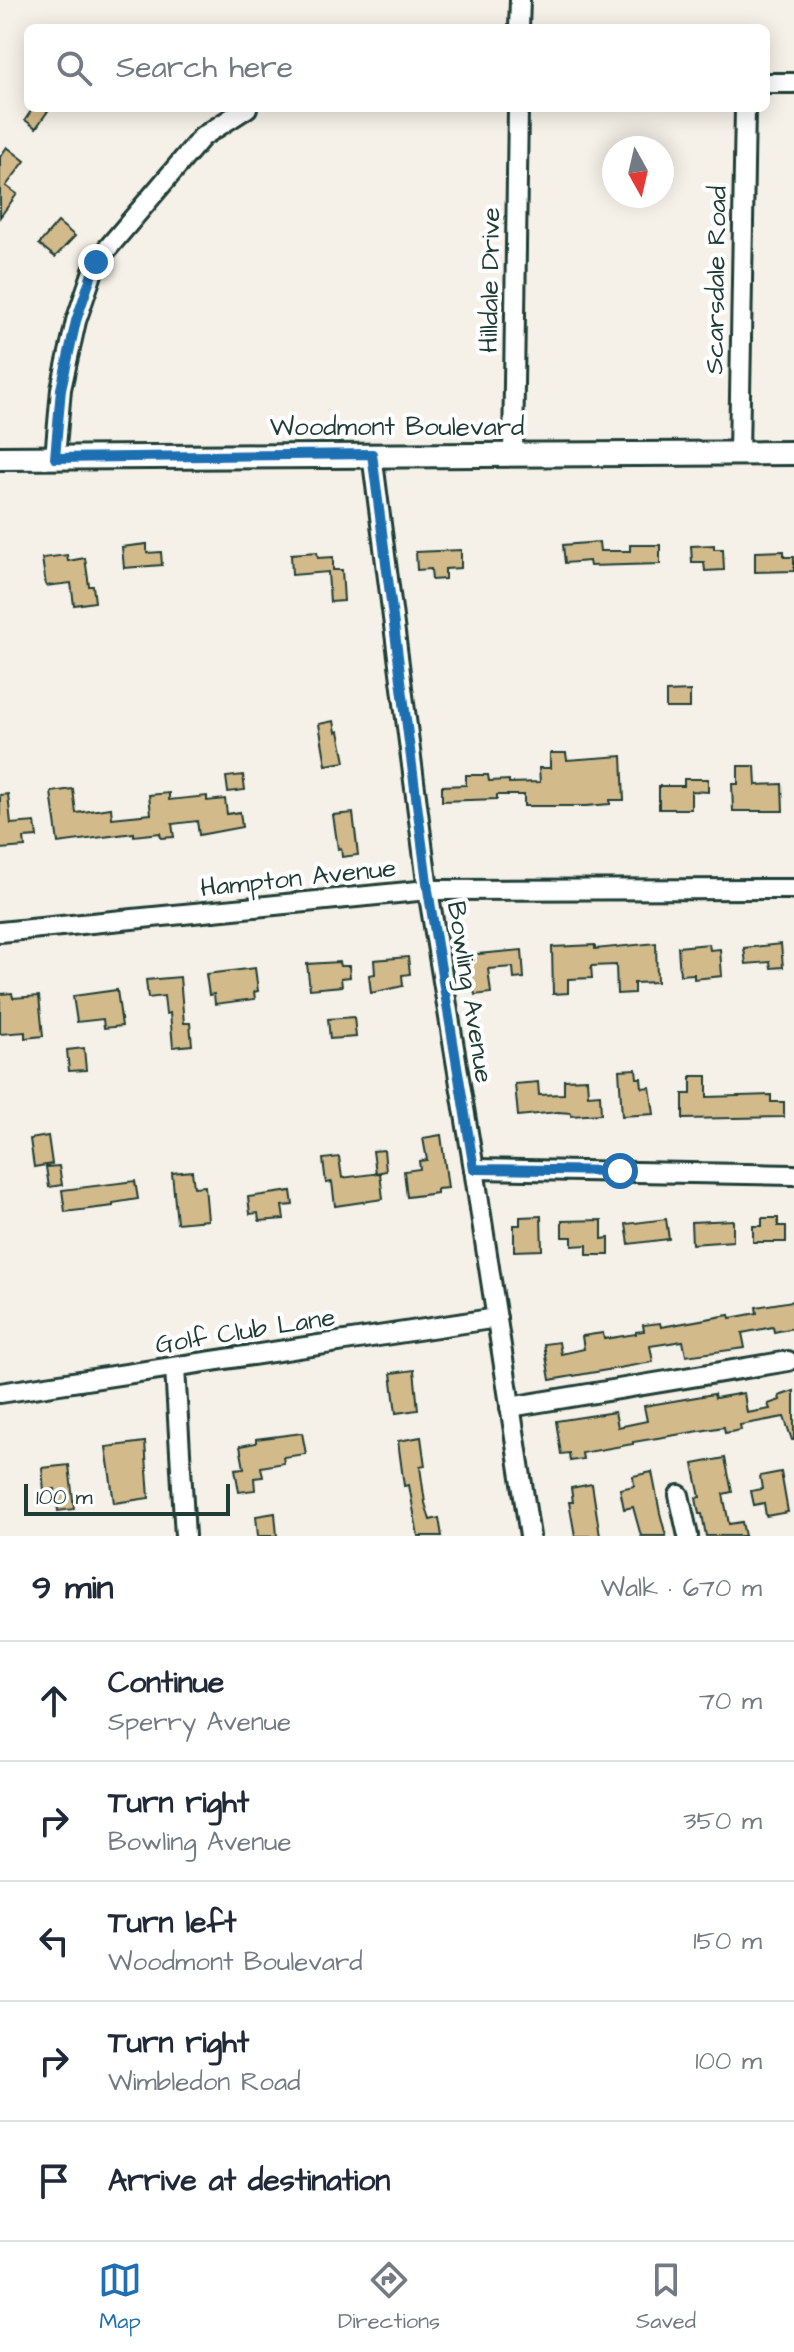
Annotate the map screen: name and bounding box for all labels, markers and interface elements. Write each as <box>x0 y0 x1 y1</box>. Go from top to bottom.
search box <box>24 24 770 112</box>
icon: search <box>52 46 96 90</box>
text: Search here <box>116 47 293 89</box>
north arrow <box>602 136 674 208</box>
street label: Scarsdale Road <box>696 185 736 375</box>
street label: Hilldale Drive <box>471 207 509 353</box>
route end <box>78 244 114 280</box>
street label: Woodmont Boulevard <box>270 409 524 445</box>
street label: Hampton Avenue <box>198 850 398 906</box>
street label: Bowling Avenue <box>436 899 502 1086</box>
route start <box>602 1153 638 1189</box>
street label: Golf Club Lane <box>153 1299 338 1363</box>
scale bar <box>24 1480 230 1516</box>
text: 100 m <box>36 1482 93 1513</box>
text: 9 min <box>32 1564 114 1612</box>
text: Walk · 670 m <box>600 1570 762 1606</box>
text: Continue <box>108 1662 224 1704</box>
icon: ahead <box>32 1679 76 1723</box>
text: 70 m <box>699 1683 762 1719</box>
text: Sperry Avenue <box>108 1704 291 1740</box>
text: Turn right <box>108 1782 249 1824</box>
icon: right <box>32 1799 76 1843</box>
text: 350 m <box>683 1803 762 1839</box>
text: Bowling Avenue <box>108 1824 291 1860</box>
text: Turn left <box>108 1902 236 1944</box>
icon: left <box>32 1919 76 1963</box>
text: 150 m <box>693 1923 762 1959</box>
text: Woodmont Boulevard <box>108 1944 363 1980</box>
text: Turn right <box>108 2022 249 2064</box>
icon: right <box>32 2039 76 2083</box>
text: 100 m <box>695 2043 762 2079</box>
text: Wimbledon Road <box>108 2064 300 2100</box>
icon: arrive <box>32 2159 76 2203</box>
text: Arrive at destination <box>108 2160 390 2202</box>
tab: Map <box>98 2258 142 2337</box>
tab: Directions <box>338 2258 440 2337</box>
tab: Saved <box>636 2258 696 2337</box>

